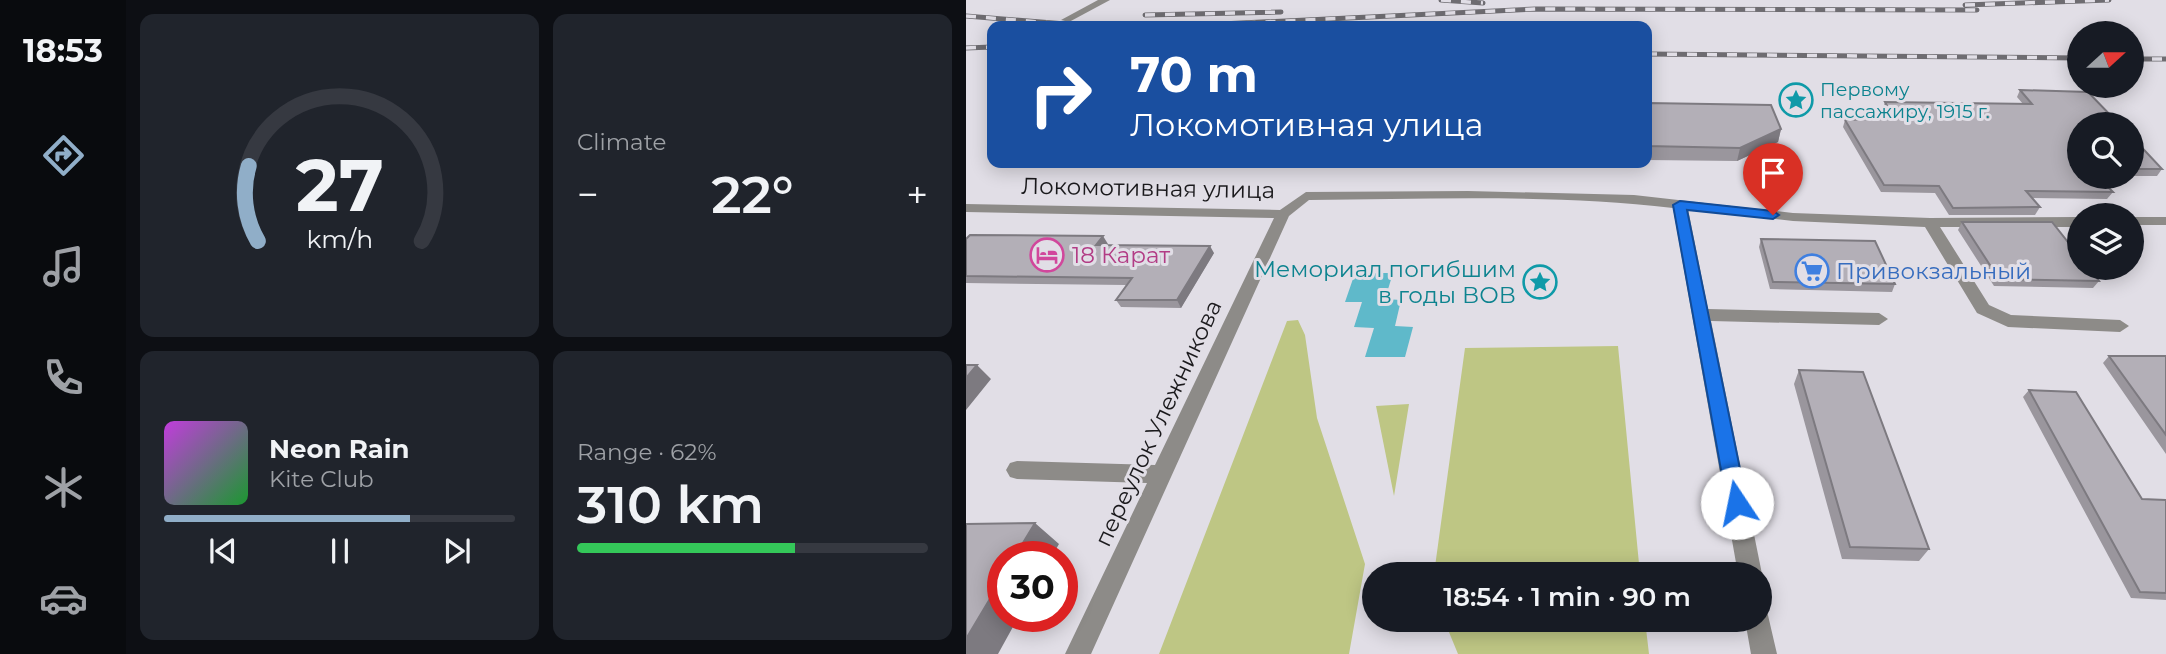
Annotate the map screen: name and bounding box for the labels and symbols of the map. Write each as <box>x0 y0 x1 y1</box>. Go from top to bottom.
north arrow <box>2067 21 2144 98</box>
place label: Первому пассажиру, 1915 г. <box>1820 78 1990 123</box>
place icon: Первому пассажиру, 1915 г. <box>1777 81 1815 119</box>
pin <box>1743 143 1803 215</box>
street label: Локомотивная улица <box>1021 172 1275 204</box>
hotel icon: 18 Карат <box>1028 236 1066 274</box>
place label: 18 Карат <box>1072 241 1170 269</box>
supermarket icon: Привокзальный <box>1793 252 1831 290</box>
place label: Мемориал погибшим в годы ВОВ <box>1254 255 1516 309</box>
place label: Привокзальный <box>1836 257 2031 285</box>
place icon: Мемориал погибшим в годы ВОВ <box>1521 263 1559 301</box>
street label: переулок Улежникова <box>1088 295 1228 551</box>
position arrow <box>1700 466 1774 540</box>
speed limit sign: 30 <box>987 541 1078 632</box>

